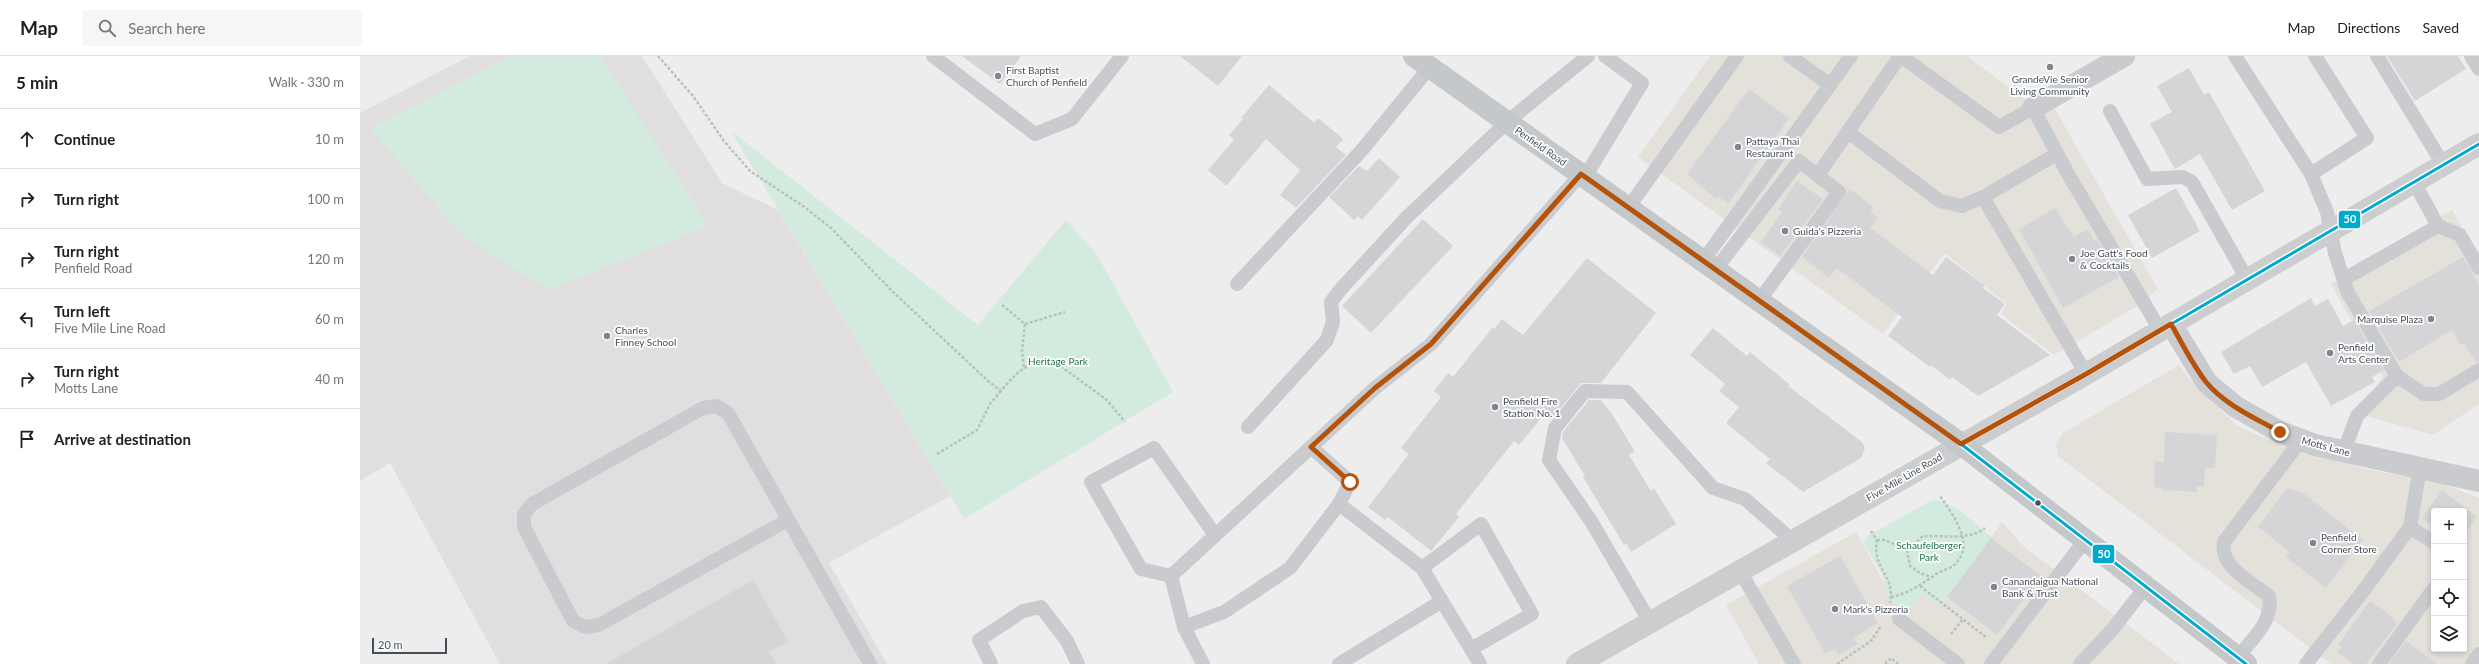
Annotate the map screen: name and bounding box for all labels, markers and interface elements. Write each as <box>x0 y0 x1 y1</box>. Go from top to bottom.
search box <box>82 10 362 46</box>
text: Map <box>20 16 58 39</box>
icon: search <box>96 17 118 39</box>
text: Search here <box>128 19 206 37</box>
text: Map <box>2288 19 2315 36</box>
text: Directions <box>2337 19 2400 36</box>
text: Saved <box>2422 19 2459 36</box>
marker: GrandeVie Senior Living Community <box>2045 62 2055 72</box>
place label: First Baptist Church of Penfield <box>1006 64 1087 88</box>
marker: First Baptist Church of Penfield <box>993 71 1003 81</box>
text: 5 min <box>16 72 58 93</box>
place label: GrandeVie Senior Living Community <box>2010 73 2091 97</box>
text: Walk · 330 m <box>268 74 344 90</box>
street label: Penfield Road <box>1513 124 1569 168</box>
icon: ahead <box>16 128 38 150</box>
text: Continue <box>54 130 115 148</box>
text: 10 m <box>315 131 344 147</box>
place label: Pattaya Thai Restaurant <box>1746 135 1800 159</box>
marker: Pattaya Thai Restaurant <box>1733 142 1743 152</box>
icon: right <box>16 188 38 210</box>
text: Turn right <box>54 190 119 208</box>
text: 100 m <box>307 191 344 207</box>
line badge: 50 <box>2338 210 2361 229</box>
text: 50 <box>2344 212 2357 225</box>
place label: Guida's Pizzeria <box>1793 225 1861 237</box>
marker: Guida's Pizzeria <box>1780 226 1790 236</box>
text: Turn right <box>54 242 119 260</box>
place label: Joe Gatt's Food & Cocktails <box>2080 247 2148 271</box>
icon: right <box>16 248 38 270</box>
text: 120 m <box>307 251 344 267</box>
marker: Joe Gatt's Food & Cocktails <box>2067 254 2077 264</box>
text: Penfield Road <box>54 260 132 276</box>
text: Turn left <box>54 302 110 320</box>
icon: left <box>16 308 38 330</box>
text: 60 m <box>315 311 344 327</box>
place label: Marquise Plaza <box>2357 313 2423 325</box>
marker: Marquise Plaza <box>2426 314 2436 324</box>
text: Five Mile Line Road <box>54 320 166 336</box>
place label: Charles Finney School <box>615 324 676 348</box>
marker: Charles Finney School <box>602 331 612 341</box>
place label: Penfield Arts Center <box>2338 341 2389 365</box>
marker: Penfield Arts Center <box>2325 348 2335 358</box>
park label: Heritage Park <box>1028 355 1089 367</box>
text: Turn right <box>54 362 119 380</box>
icon: right <box>16 368 38 390</box>
text: 40 m <box>315 371 344 387</box>
text: Motts Lane <box>54 380 118 396</box>
place label: Penfield Fire Station No. 1 <box>1503 395 1561 419</box>
marker: Penfield Fire Station No. 1 <box>1490 402 1500 412</box>
route end <box>2271 423 2289 441</box>
icon: arrive <box>16 428 38 450</box>
text: Arrive at destination <box>54 430 191 448</box>
street label: Motts Lane <box>2301 434 2351 458</box>
street label: Five Mile Line Road <box>1864 450 1944 504</box>
route start <box>1341 473 1359 491</box>
unlabelled marker <box>2033 498 2043 508</box>
map controls <box>2431 508 2467 652</box>
button: + <box>2431 508 2467 544</box>
place label: Penfield Corner Store <box>2321 531 2377 555</box>
marker: Penfield Corner Store <box>2308 538 2318 548</box>
park label: Schaufelberger Park <box>1896 539 1962 563</box>
line badge: 50 <box>2092 544 2115 564</box>
button: − <box>2431 544 2467 580</box>
text: 50 <box>2098 547 2111 560</box>
place label: Canandaigua National Bank & Trust <box>2002 575 2098 599</box>
button: locate <box>2431 580 2467 616</box>
marker: Canandaigua National Bank & Trust <box>1989 582 1999 592</box>
place label: Mark's Pizzeria <box>1843 603 1908 615</box>
marker: Mark's Pizzeria <box>1830 604 1840 614</box>
button: layers <box>2431 616 2467 652</box>
scale bar <box>372 636 447 655</box>
text: 20 m <box>378 638 403 651</box>

